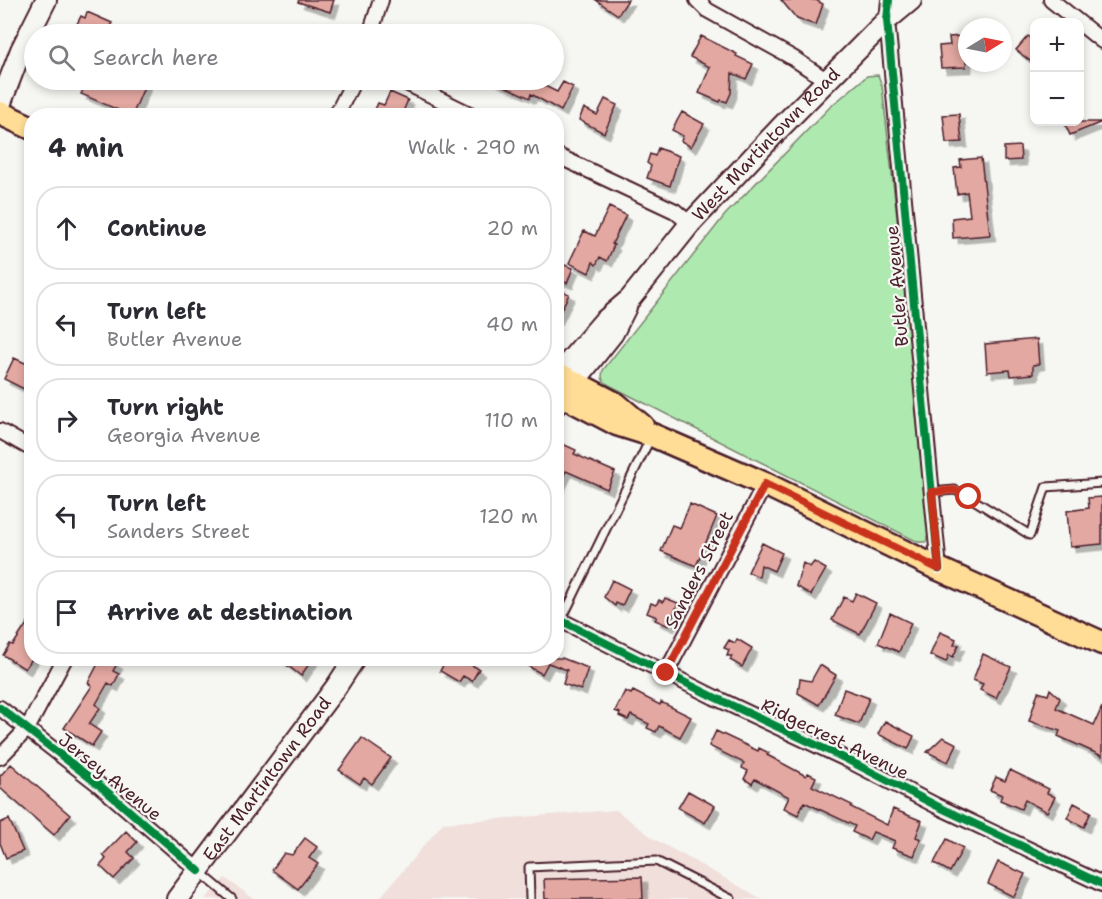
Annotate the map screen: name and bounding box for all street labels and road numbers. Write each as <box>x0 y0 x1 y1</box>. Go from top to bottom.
street label: West Martintown Road <box>687 62 845 226</box>
street label: Butler Avenue <box>880 224 914 348</box>
street label: Sanders Street <box>659 507 739 633</box>
street label: East Martintown Road <box>197 692 337 866</box>
street label: Ridgecrest Avenue <box>757 693 913 785</box>
street label: Jersey Avenue <box>53 728 167 826</box>

